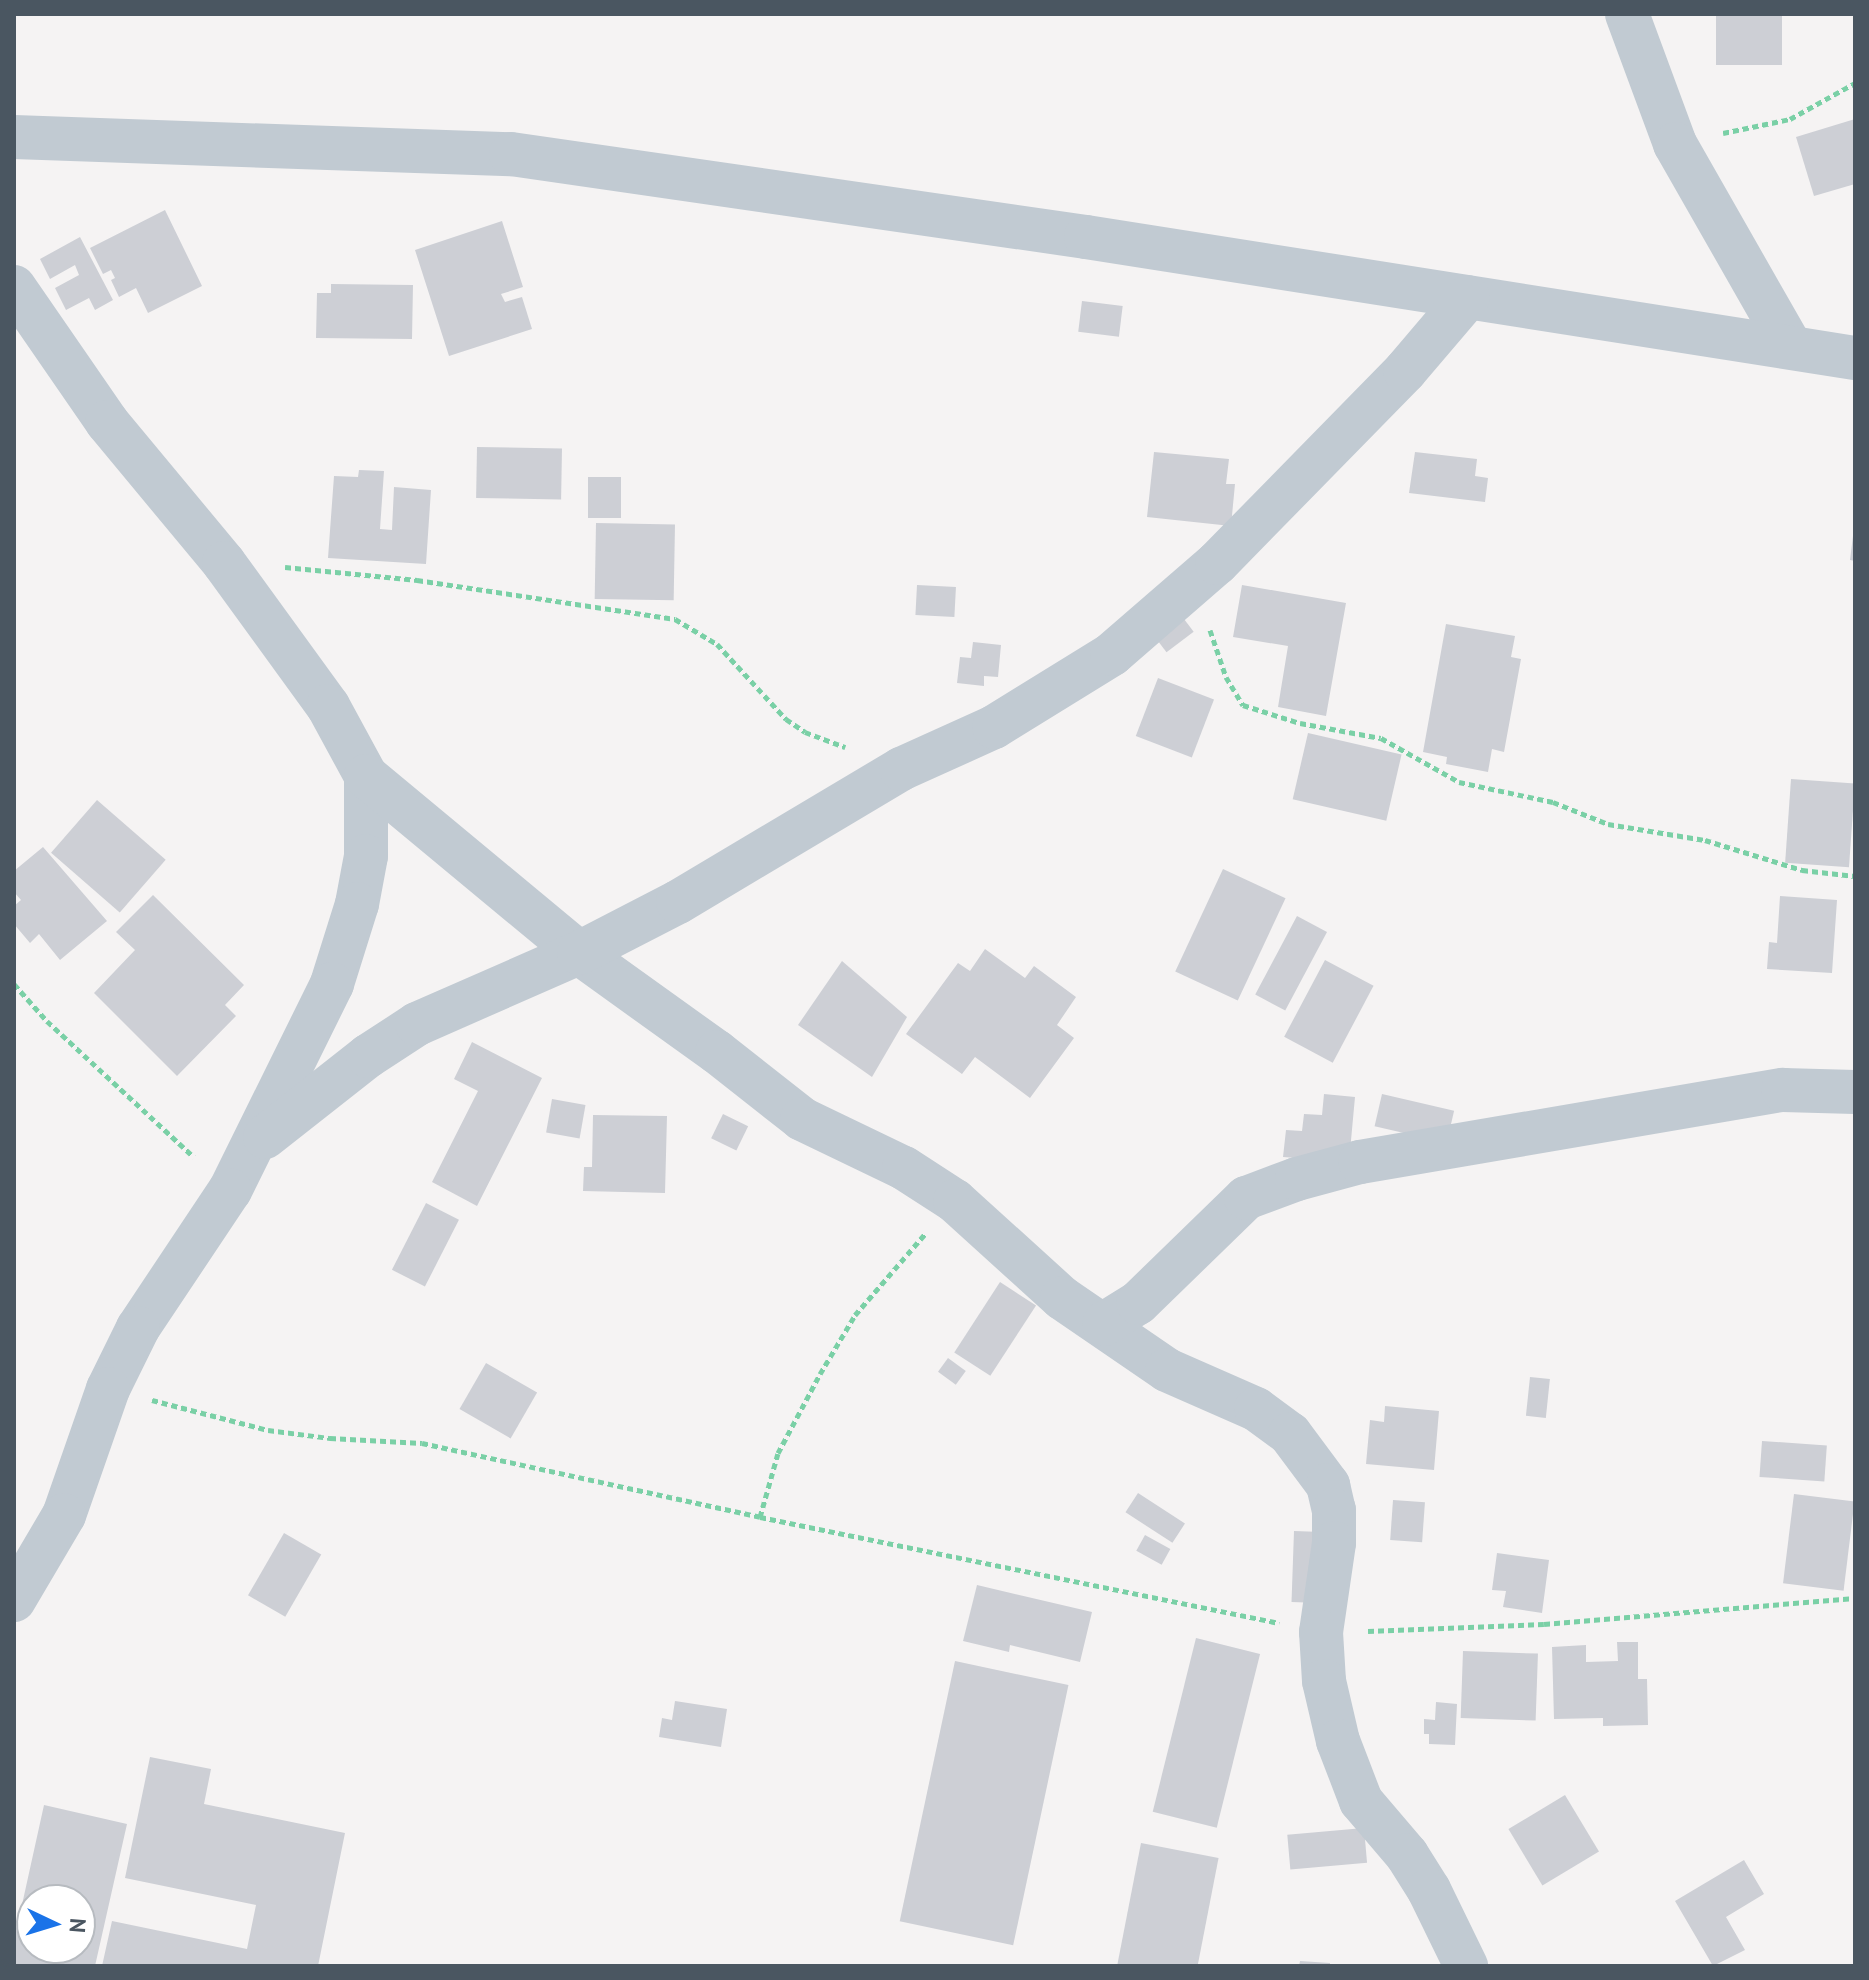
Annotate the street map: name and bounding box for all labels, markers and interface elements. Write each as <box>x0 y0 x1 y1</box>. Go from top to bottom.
north arrow <box>16 1884 96 1964</box>
text: N <box>63 1917 92 1934</box>

